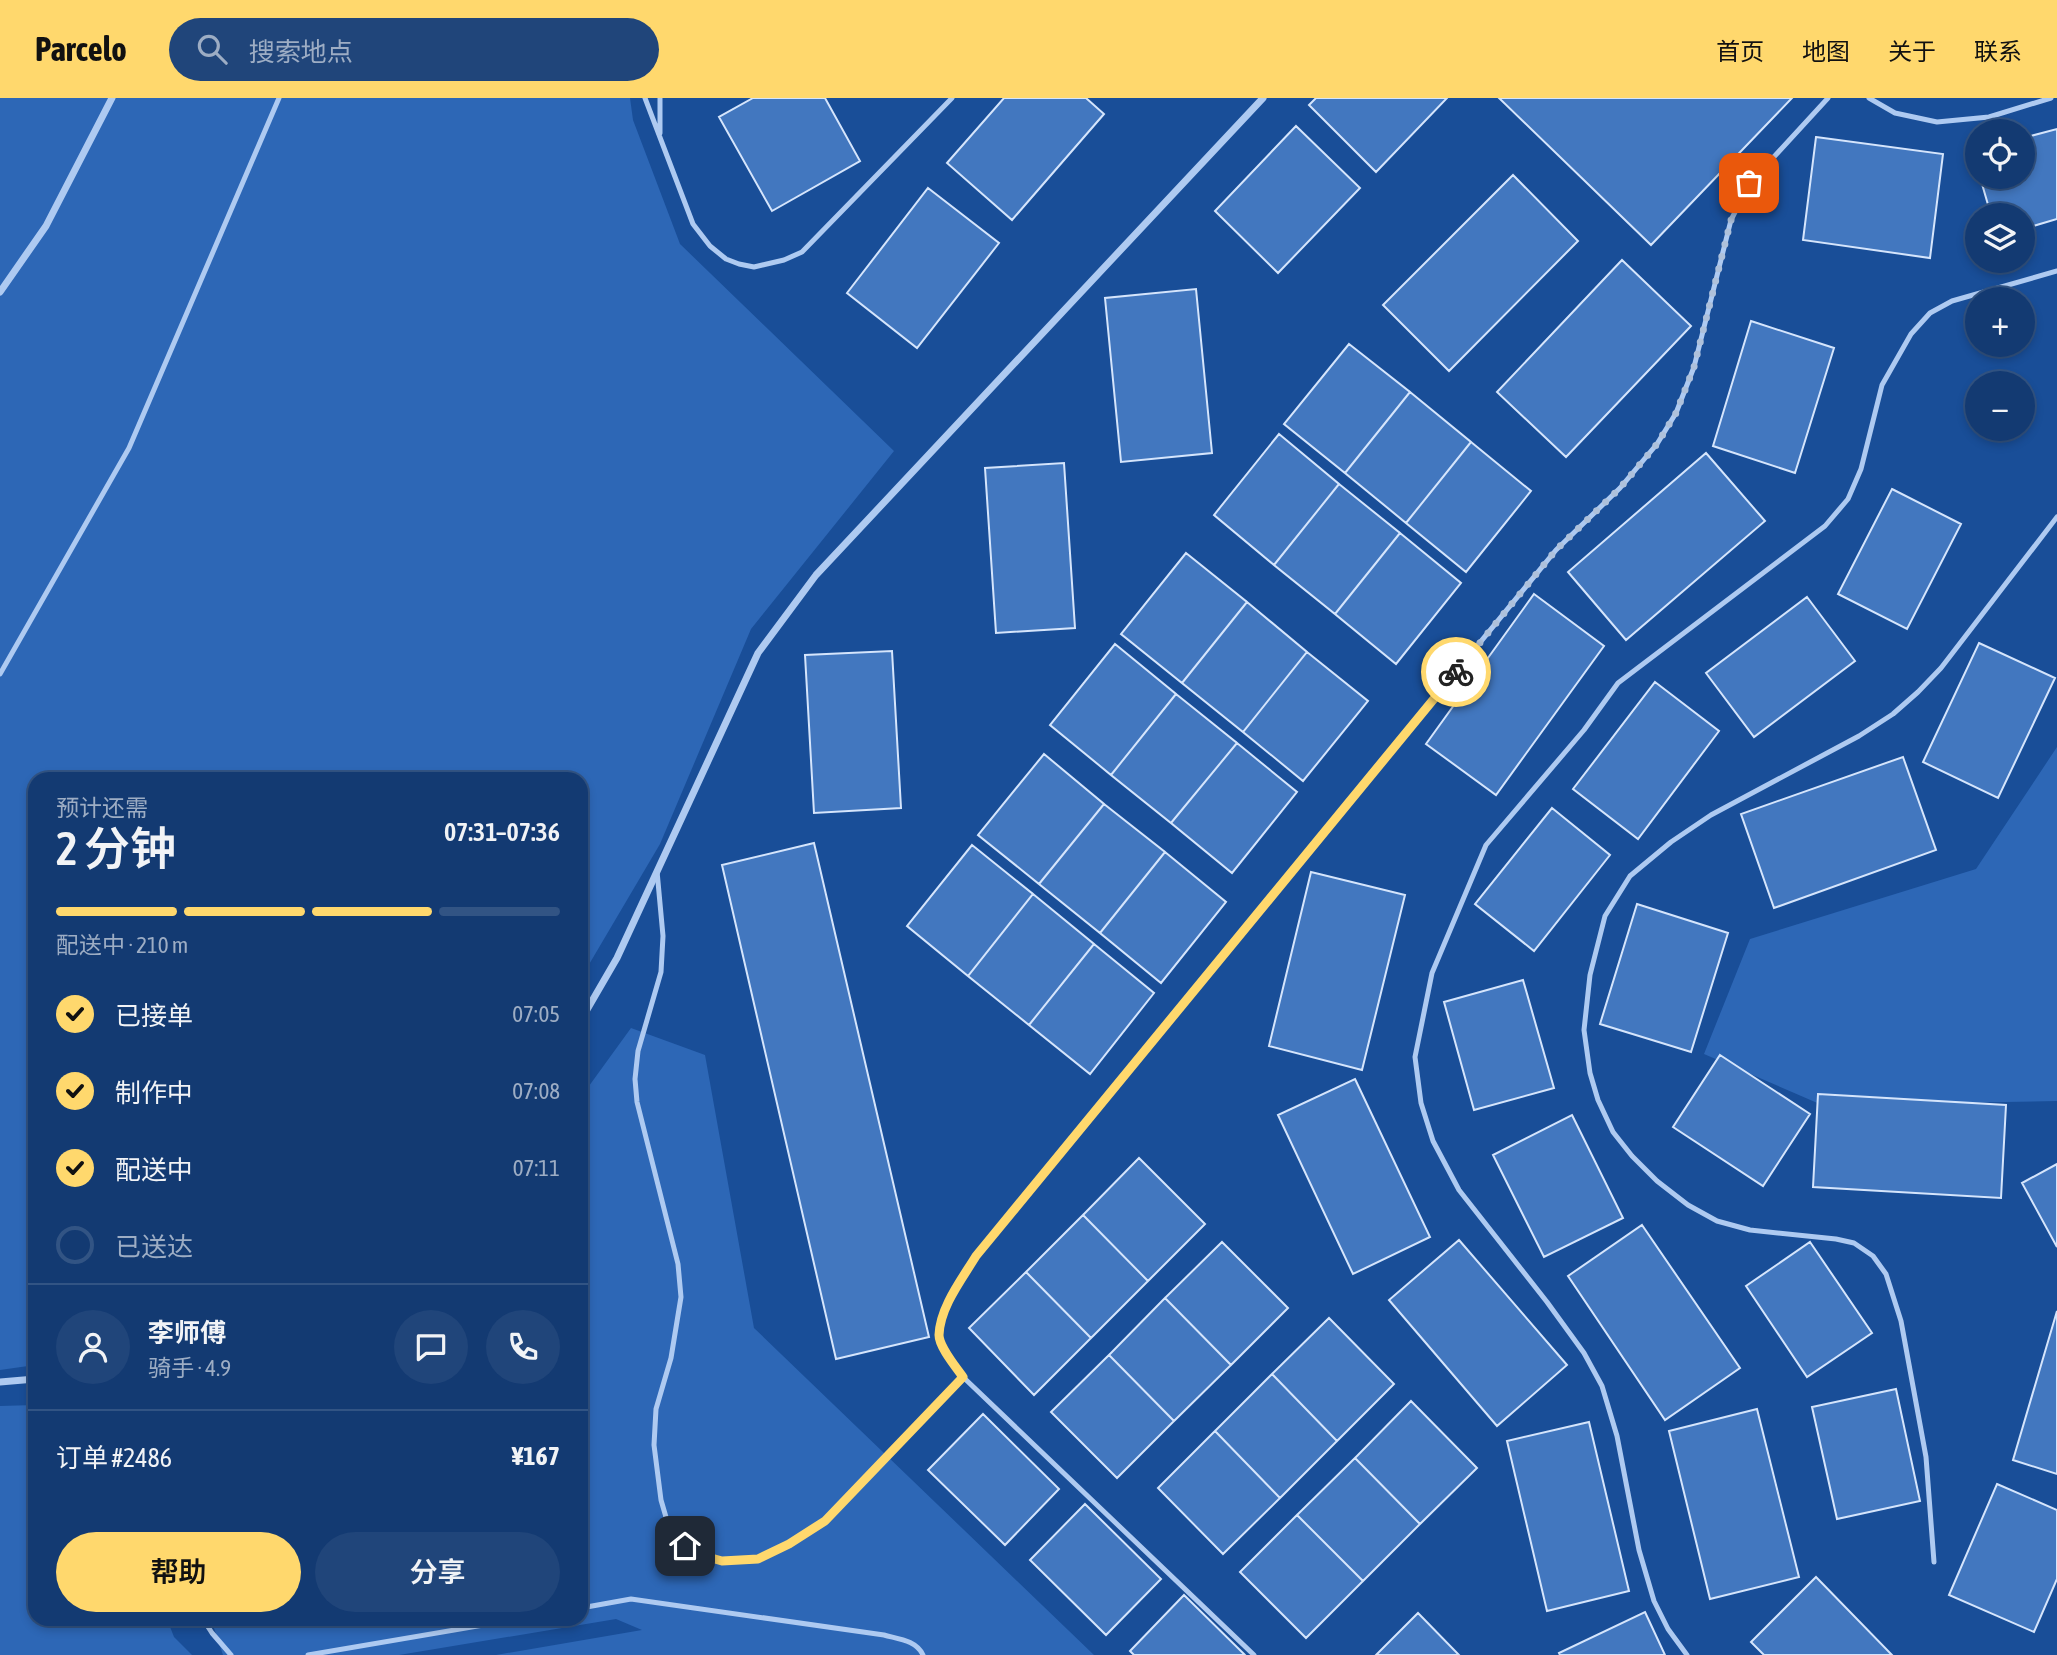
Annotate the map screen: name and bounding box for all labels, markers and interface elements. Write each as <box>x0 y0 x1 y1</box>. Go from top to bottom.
search box <box>169 18 659 81</box>
text: Parcelo <box>35 30 127 68</box>
icon: search <box>193 30 231 68</box>
text: 搜索地点 <box>249 37 353 67</box>
text: 首页 <box>1716 38 1764 65</box>
text: 地图 <box>1802 38 1850 65</box>
text: 关于 <box>1888 38 1936 65</box>
text: 联系 <box>1974 38 2022 65</box>
map controls <box>1965 119 2035 441</box>
button: locate <box>1965 119 2035 189</box>
pin <box>1719 153 1779 213</box>
icon: bag <box>1730 164 1768 202</box>
button: layers <box>1965 203 2035 273</box>
button: + <box>1965 287 2035 357</box>
button: − <box>1965 371 2035 441</box>
courier <box>1421 637 1491 707</box>
icon: bike <box>1437 653 1475 691</box>
text: 预计还需 <box>56 795 148 821</box>
text: 07:31–07:36 <box>444 817 560 847</box>
text: 2 分钟 <box>56 822 176 875</box>
text: 配送中 · 210 m <box>56 932 188 958</box>
icon: check <box>56 995 94 1033</box>
text: 已接单 <box>115 1001 193 1031</box>
text: 07:05 <box>512 1001 560 1027</box>
icon: check <box>56 1072 94 1110</box>
text: 制作中 <box>115 1078 193 1108</box>
text: 07:08 <box>512 1078 560 1104</box>
icon: check <box>56 1149 94 1187</box>
text: 配送中 <box>115 1155 193 1185</box>
text: 07:11 <box>513 1155 560 1181</box>
text: 已送达 <box>115 1232 193 1262</box>
button: person <box>56 1310 130 1384</box>
button: chat <box>394 1310 468 1384</box>
button: phone <box>486 1310 560 1384</box>
text: 李师傅 <box>148 1318 226 1348</box>
text: 骑手 · 4.9 <box>148 1355 231 1381</box>
text: ¥167 <box>512 1441 560 1471</box>
text: 订单 #2486 <box>56 1443 172 1473</box>
pin <box>655 1516 715 1576</box>
icon: home <box>666 1527 704 1565</box>
button: 帮助 <box>56 1532 301 1612</box>
button: 分享 <box>315 1532 560 1612</box>

